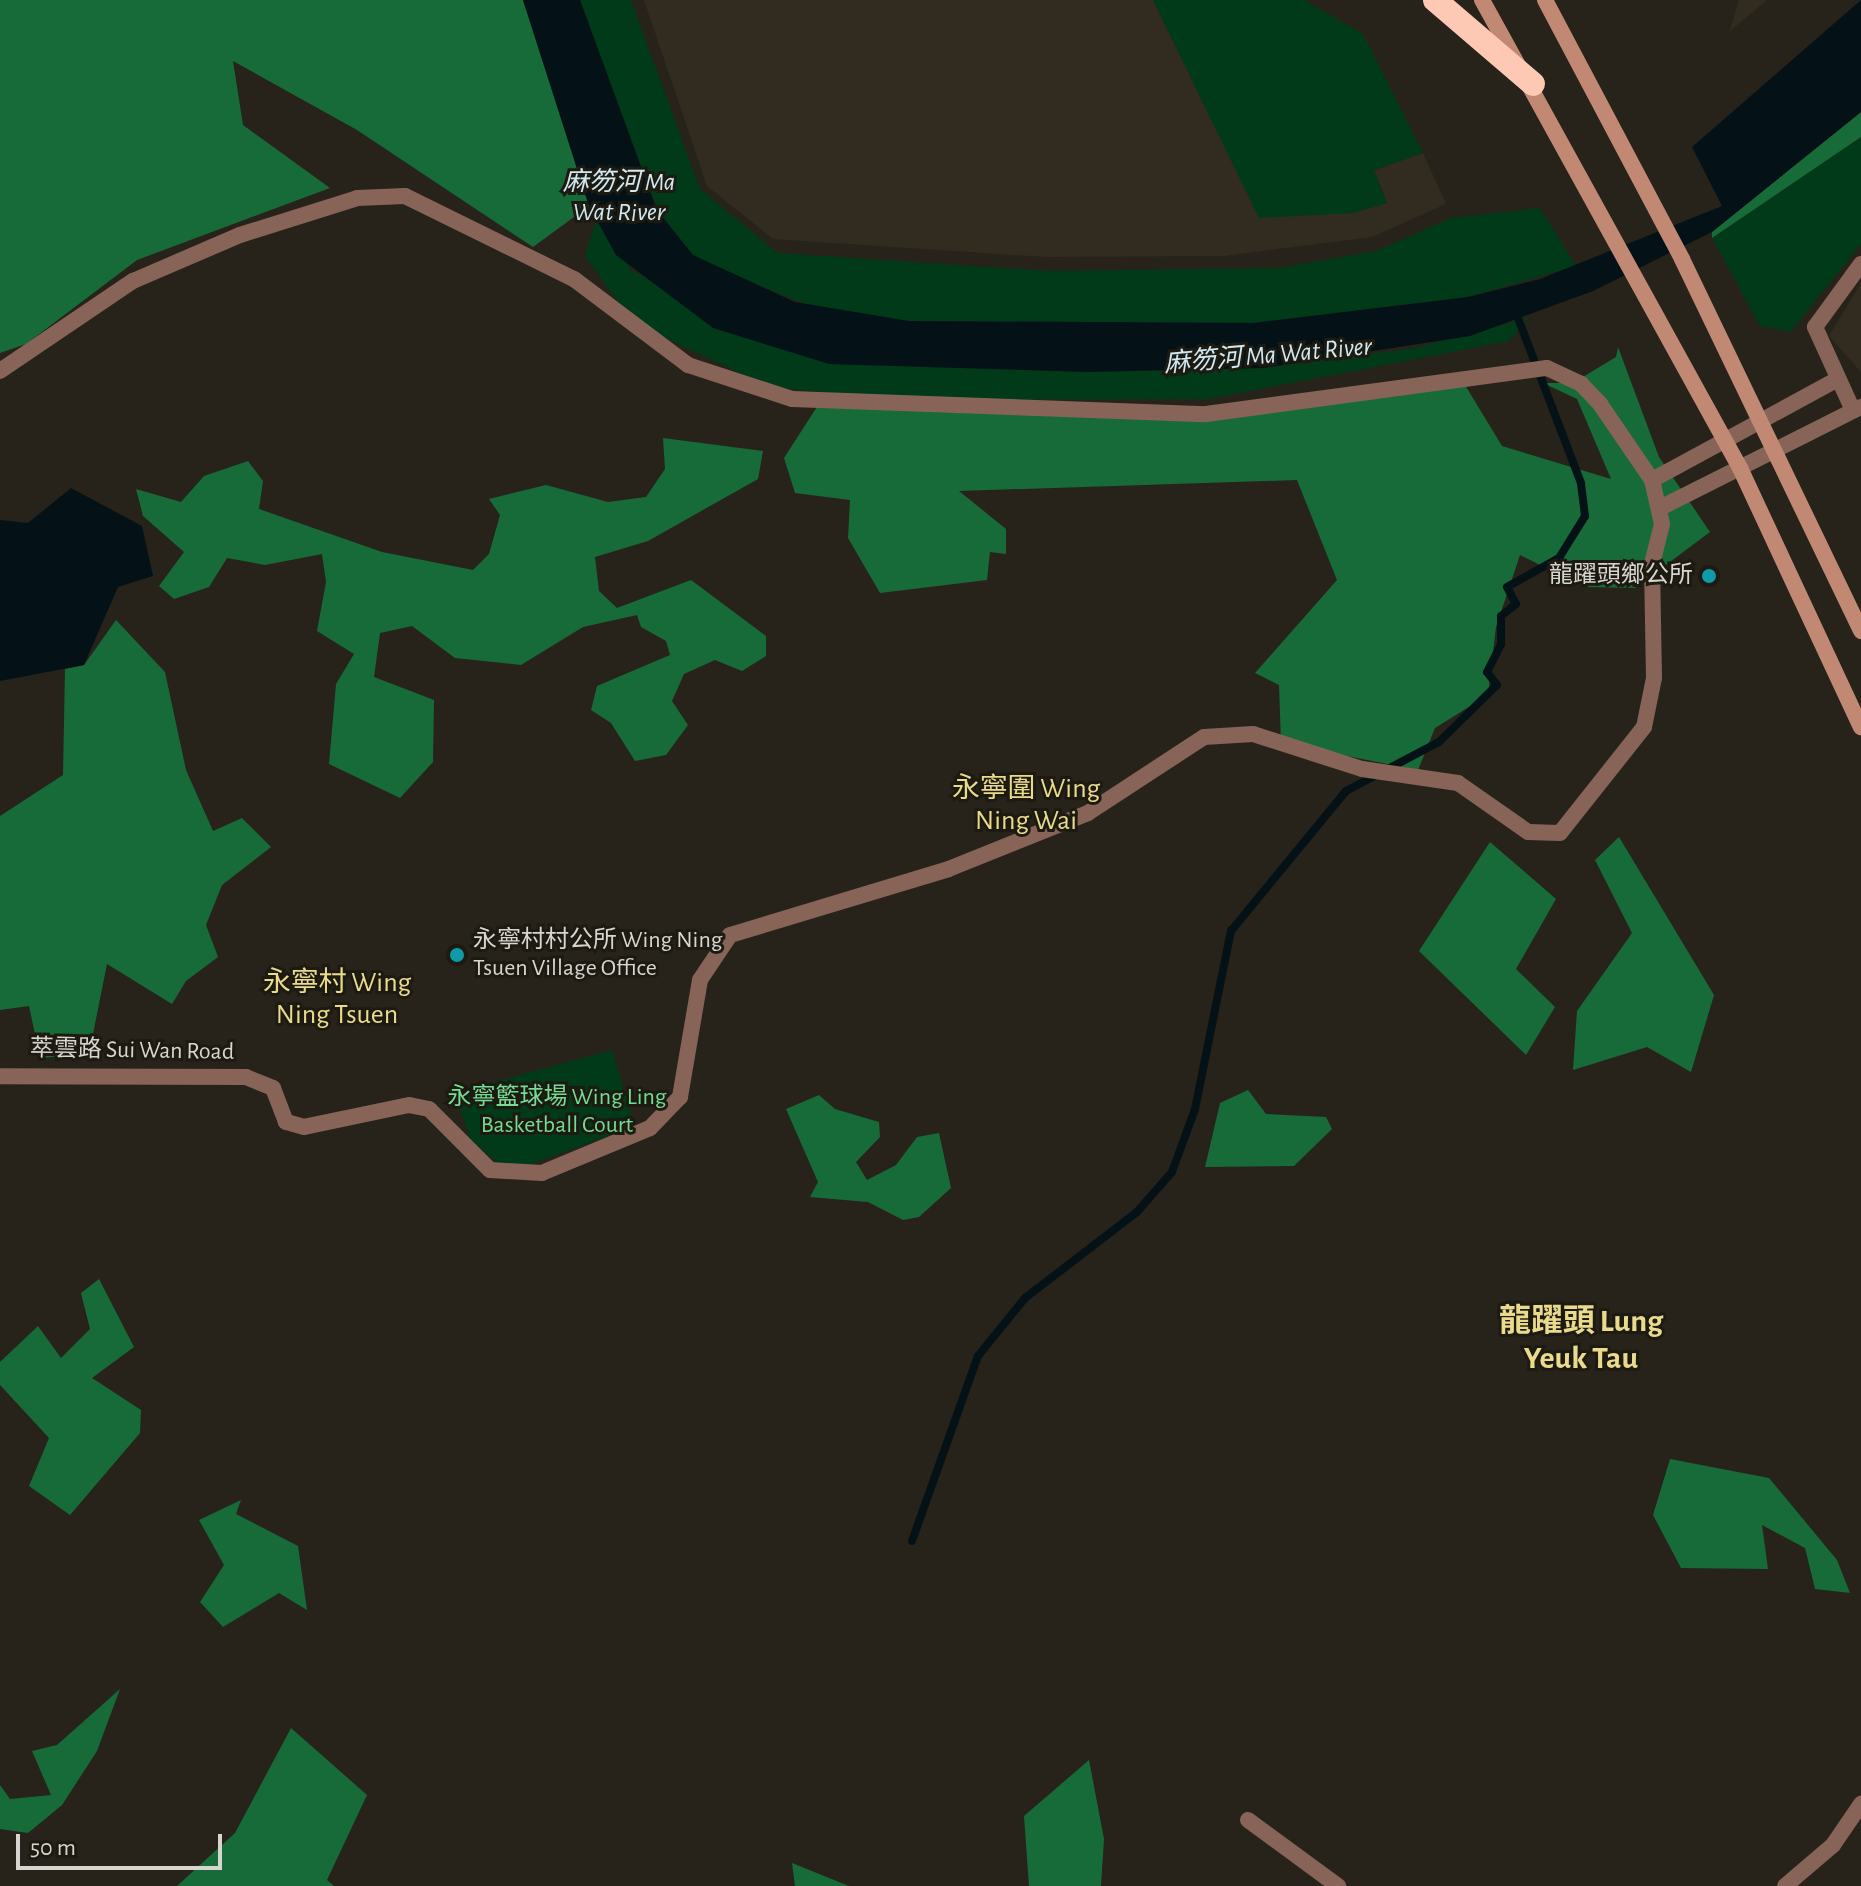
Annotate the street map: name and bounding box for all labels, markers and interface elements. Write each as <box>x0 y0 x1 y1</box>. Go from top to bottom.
water label: 麻笏河 Ma Wat River <box>563 167 675 228</box>
water label: 麻笏河 Ma Wat River <box>1163 331 1373 381</box>
place label: 龍躍頭鄉公所 <box>1549 562 1693 590</box>
marker: 龍躍頭鄉公所 <box>1700 567 1718 585</box>
district label: 永寧圍 Wing Ning Wai <box>952 772 1100 838</box>
place label: 永寧村村公所 Wing Ning Tsuen Village Office <box>473 927 723 983</box>
marker: 永寧村村公所 Wing Ning Tsuen Village Office <box>448 946 466 964</box>
district label: 永寧村 Wing Ning Tsuen <box>263 966 411 1032</box>
street label: 萃雲路 Sui Wan Road <box>30 1035 234 1067</box>
park label: 永寧籃球場 Wing Ling Basketball Court <box>447 1084 667 1140</box>
district label: 龍躍頭 Lung Yeuk Tau <box>1499 1303 1663 1378</box>
scale bar <box>20 1818 226 1868</box>
text: 50 m <box>30 1836 76 1860</box>

